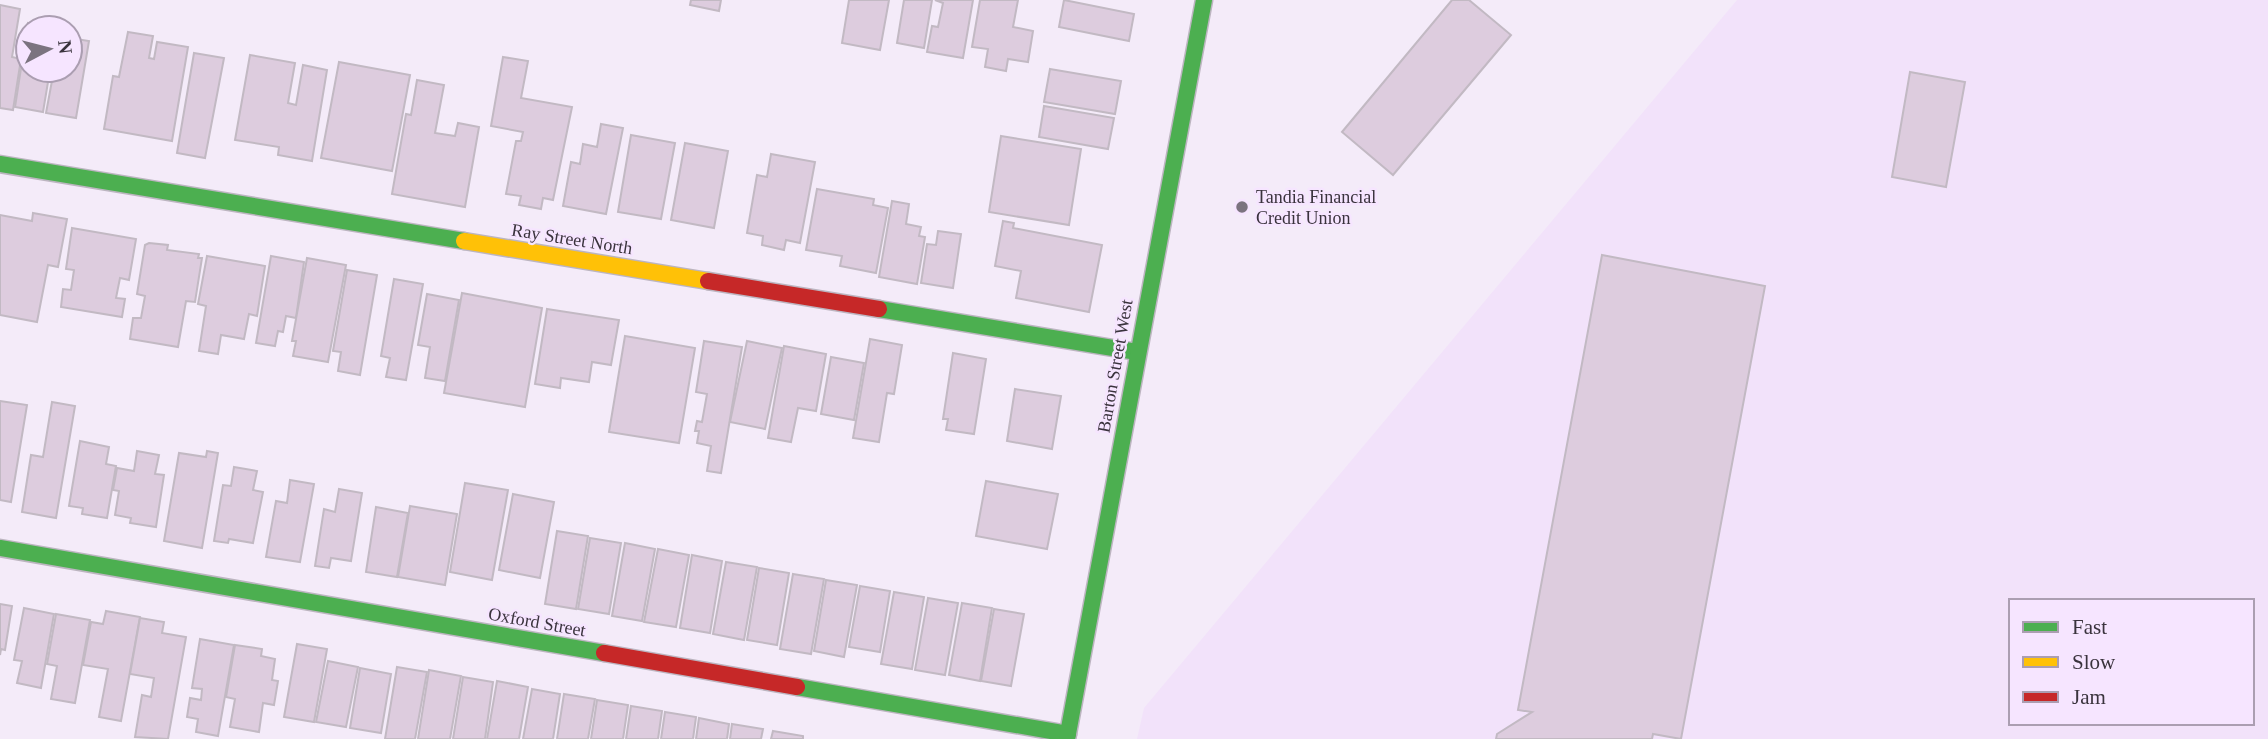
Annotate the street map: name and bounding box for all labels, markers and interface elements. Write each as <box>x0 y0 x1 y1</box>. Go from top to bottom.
north arrow <box>14 14 84 84</box>
text: N <box>54 39 77 55</box>
place label: Tandia Financial Credit Union <box>1256 187 1376 228</box>
marker: Tandia Financial Credit Union <box>1234 199 1250 215</box>
street label: Ray Street North <box>510 220 634 258</box>
street label: Barton Street West <box>1093 298 1137 434</box>
legend <box>2009 599 2254 725</box>
street label: Oxford Street <box>487 604 587 640</box>
text: Fast <box>2072 615 2107 639</box>
text: Slow <box>2072 650 2116 674</box>
text: Jam <box>2072 685 2106 709</box>

